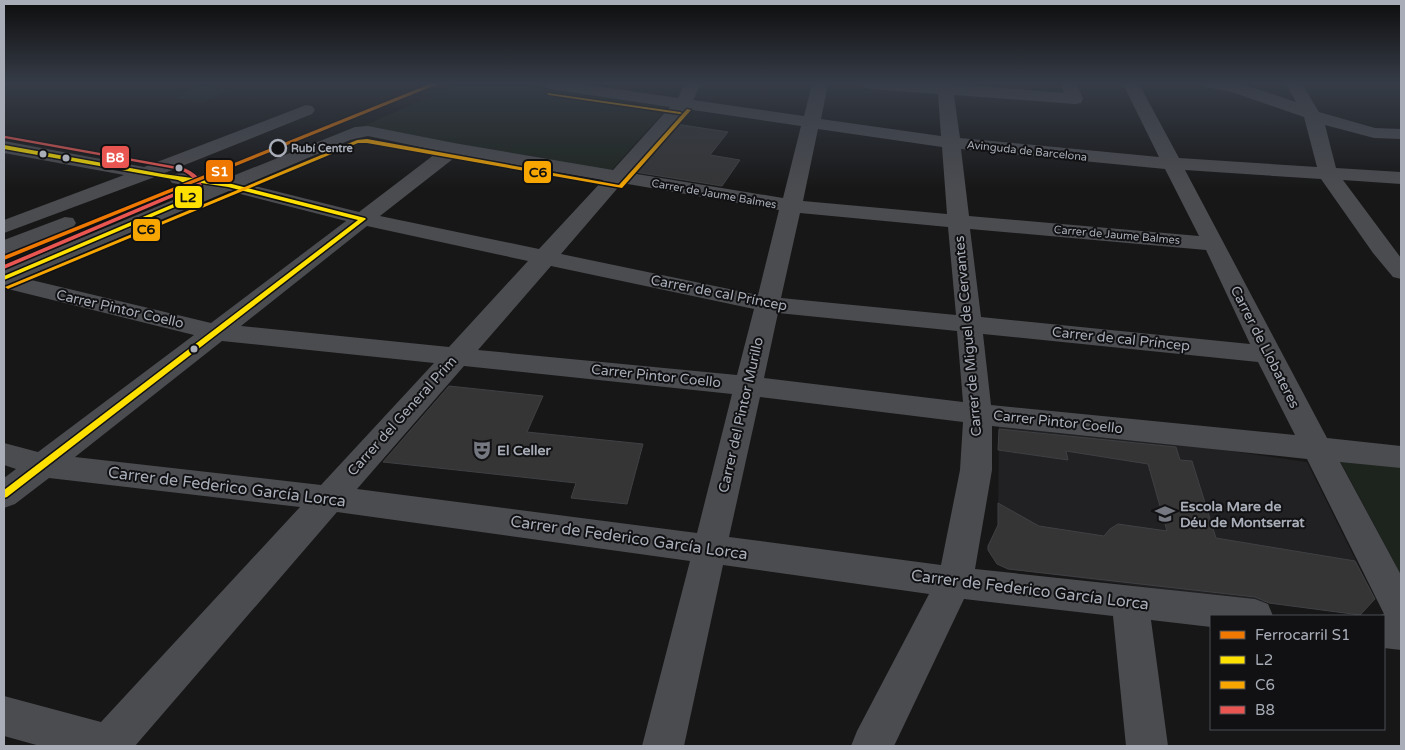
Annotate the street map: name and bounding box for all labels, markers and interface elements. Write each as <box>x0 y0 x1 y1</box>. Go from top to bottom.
street label: Avinguda de Barcelona <box>966 138 1088 164</box>
marker: Rubí Centre <box>269 139 287 157</box>
place label: Rubí Centre <box>291 142 354 155</box>
line badge: B8 <box>101 145 130 169</box>
unlabelled marker <box>38 149 48 159</box>
text: B8 <box>106 149 124 166</box>
unlabelled marker <box>61 153 71 163</box>
line badge: S1 <box>205 159 234 183</box>
line badge: C6 <box>523 160 552 184</box>
unlabelled marker <box>174 163 184 173</box>
text: S1 <box>211 163 229 180</box>
text: C6 <box>529 164 547 181</box>
street label: Carrer de Jaume Balmes <box>650 177 778 211</box>
line badge: L2 <box>174 185 203 209</box>
text: L2 <box>180 189 197 206</box>
line badge: C6 <box>132 218 161 242</box>
text: C6 <box>137 221 155 238</box>
street label: Carrer de Jaume Balmes <box>1053 223 1181 247</box>
street label: Carrer de Miguel de Cervantes <box>951 235 985 437</box>
street label: Carrer de cal Príncep <box>649 271 789 315</box>
street label: Carrer de Llobateres <box>1227 283 1303 411</box>
street label: Carrer Pintor Coello <box>55 286 185 332</box>
street label: Carrer de cal Príncep <box>1051 323 1191 355</box>
street label: Carrer del Pintor Murillo <box>715 336 767 494</box>
unlabelled marker <box>189 344 199 354</box>
street label: Carrer del General Prim <box>344 353 460 479</box>
street label: Carrer Pintor Coello <box>590 361 722 391</box>
street label: Carrer Pintor Coello <box>992 407 1124 437</box>
theatre icon: El Celler <box>471 439 493 461</box>
place label: El Celler <box>497 442 551 459</box>
street label: Carrer de Federico García Lorca <box>107 462 347 512</box>
place label: Escola Mare de Déu de Montserrat <box>1180 498 1305 531</box>
school or university icon: Escola Mare de Déu de Montserrat <box>1154 503 1176 525</box>
street label: Carrer de Federico García Lorca <box>509 511 749 565</box>
street label: Carrer de Federico García Lorca <box>910 565 1150 615</box>
legend <box>1210 615 1385 730</box>
text: Ferrocarril S1 <box>1255 626 1350 644</box>
text: L2 <box>1255 651 1273 669</box>
text: C6 <box>1255 676 1275 694</box>
text: B8 <box>1255 701 1275 719</box>

